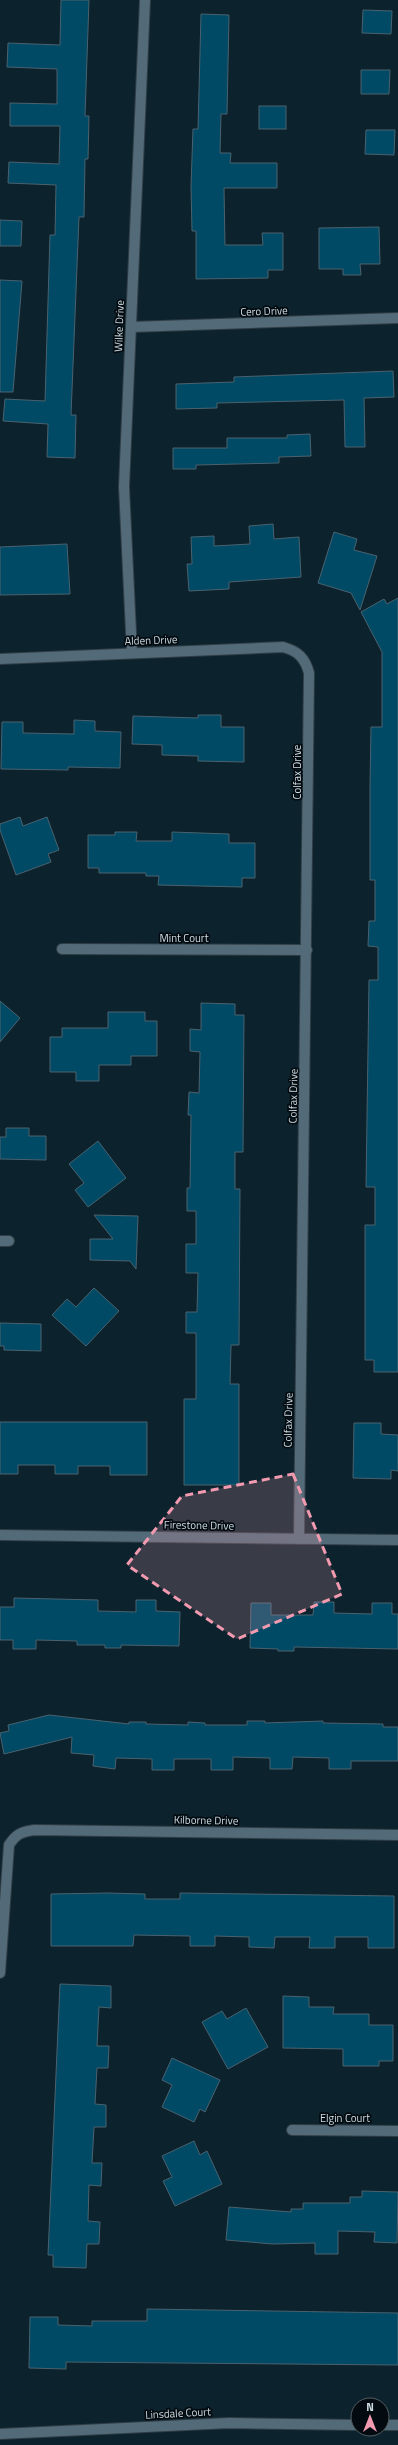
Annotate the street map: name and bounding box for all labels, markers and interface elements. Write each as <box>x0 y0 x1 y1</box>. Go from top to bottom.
street label: Wilke Drive <box>110 299 128 352</box>
street label: Cero Drive <box>240 302 288 320</box>
street label: Alden Drive <box>124 631 178 649</box>
street label: Colfax Drive <box>289 744 305 799</box>
street label: Mint Court <box>160 930 209 946</box>
street label: Colfax Drive <box>285 1068 301 1124</box>
street label: Colfax Drive <box>280 1392 296 1448</box>
street label: Firestone Drive <box>164 1516 235 1534</box>
street label: Kilborne Drive <box>174 1811 239 1829</box>
street label: Elgin Court <box>320 2110 370 2126</box>
north arrow <box>350 2397 390 2437</box>
text: N <box>366 2399 374 2415</box>
street label: Linsdale Court <box>145 2403 211 2423</box>

